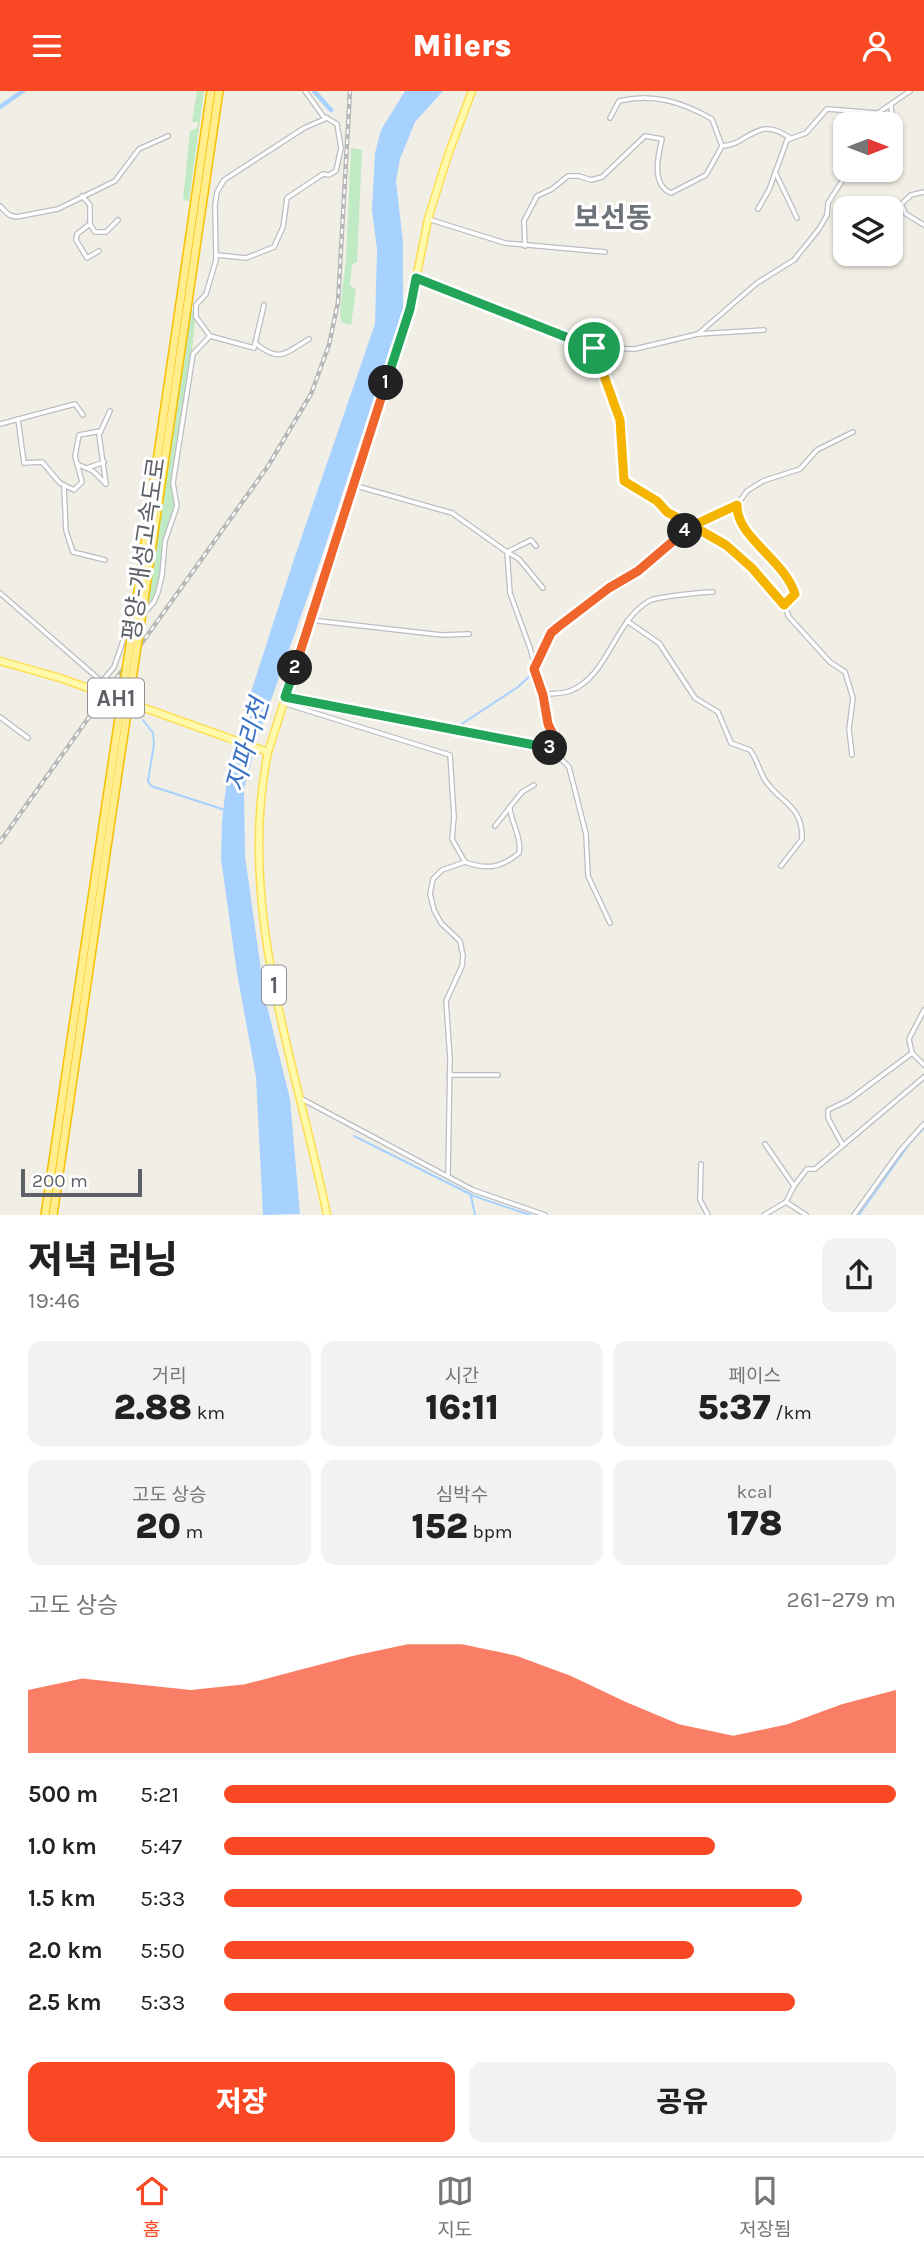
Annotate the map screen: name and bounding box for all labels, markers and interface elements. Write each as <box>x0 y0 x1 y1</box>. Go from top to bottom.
icon: menu <box>28 27 66 65</box>
text: Milers <box>412 27 512 64</box>
icon: person <box>858 27 896 65</box>
north arrow <box>833 112 903 182</box>
map controls <box>833 112 903 266</box>
button: layers <box>833 196 903 266</box>
district label: 보선동 <box>574 201 652 234</box>
pin <box>564 318 624 378</box>
icon: arrive <box>575 329 613 367</box>
pin: 1 <box>368 365 404 401</box>
text: 1 <box>382 371 389 393</box>
street label: 평양-개성고속도로 <box>117 455 171 643</box>
pin: 4 <box>668 513 702 549</box>
text: 4 <box>679 519 690 541</box>
pin: 2 <box>278 651 312 685</box>
text: 2 <box>289 656 300 678</box>
road number: AH1 <box>88 678 144 717</box>
water label: 지파리천 <box>219 692 276 795</box>
pin: 3 <box>532 731 568 765</box>
text: 3 <box>544 736 555 758</box>
road number: 1 <box>262 965 286 1005</box>
scale bar <box>21 1165 142 1197</box>
text: 200 m <box>32 1170 88 1192</box>
text: 저녁 러닝 <box>28 1238 178 1283</box>
button: share <box>822 1238 896 1312</box>
text: 19:46 <box>28 1287 80 1314</box>
text: 거리 <box>152 1365 187 1387</box>
text: 시간 <box>445 1365 479 1387</box>
text: 페이스 <box>728 1365 781 1387</box>
text: 2.88 <box>114 1387 192 1428</box>
text: 16:11 <box>425 1387 499 1428</box>
text: 5:37 <box>697 1387 771 1428</box>
text: km <box>192 1402 225 1424</box>
text: /km <box>771 1402 812 1424</box>
text: kcal <box>737 1481 773 1503</box>
text: 고도 상승 <box>132 1484 207 1506</box>
text: 심박수 <box>436 1484 488 1506</box>
text: 178 <box>727 1503 783 1544</box>
text: 20 <box>135 1506 181 1547</box>
text: 152 <box>411 1506 468 1547</box>
text: m <box>181 1521 203 1543</box>
text: bpm <box>468 1521 513 1543</box>
text: 261–279 m <box>787 1586 896 1613</box>
text: 고도 상승 <box>28 1592 118 1619</box>
text: 500 m <box>28 1781 98 1808</box>
text: 5:21 <box>140 1781 179 1808</box>
text: 1.0 km <box>28 1833 97 1860</box>
text: 5:47 <box>140 1833 182 1860</box>
text: 1.5 km <box>28 1885 96 1912</box>
text: 5:33 <box>140 1885 185 1912</box>
text: 2.0 km <box>28 1937 103 1964</box>
text: 5:50 <box>140 1937 185 1964</box>
text: 2.5 km <box>28 1989 102 2016</box>
text: 5:33 <box>140 1989 185 2016</box>
button: 저장 <box>28 2062 455 2142</box>
button: 공유 <box>469 2062 896 2142</box>
tab: 홈 <box>133 2172 171 2241</box>
tab: 지도 <box>436 2172 474 2241</box>
tab: 저장됨 <box>739 2172 791 2241</box>

